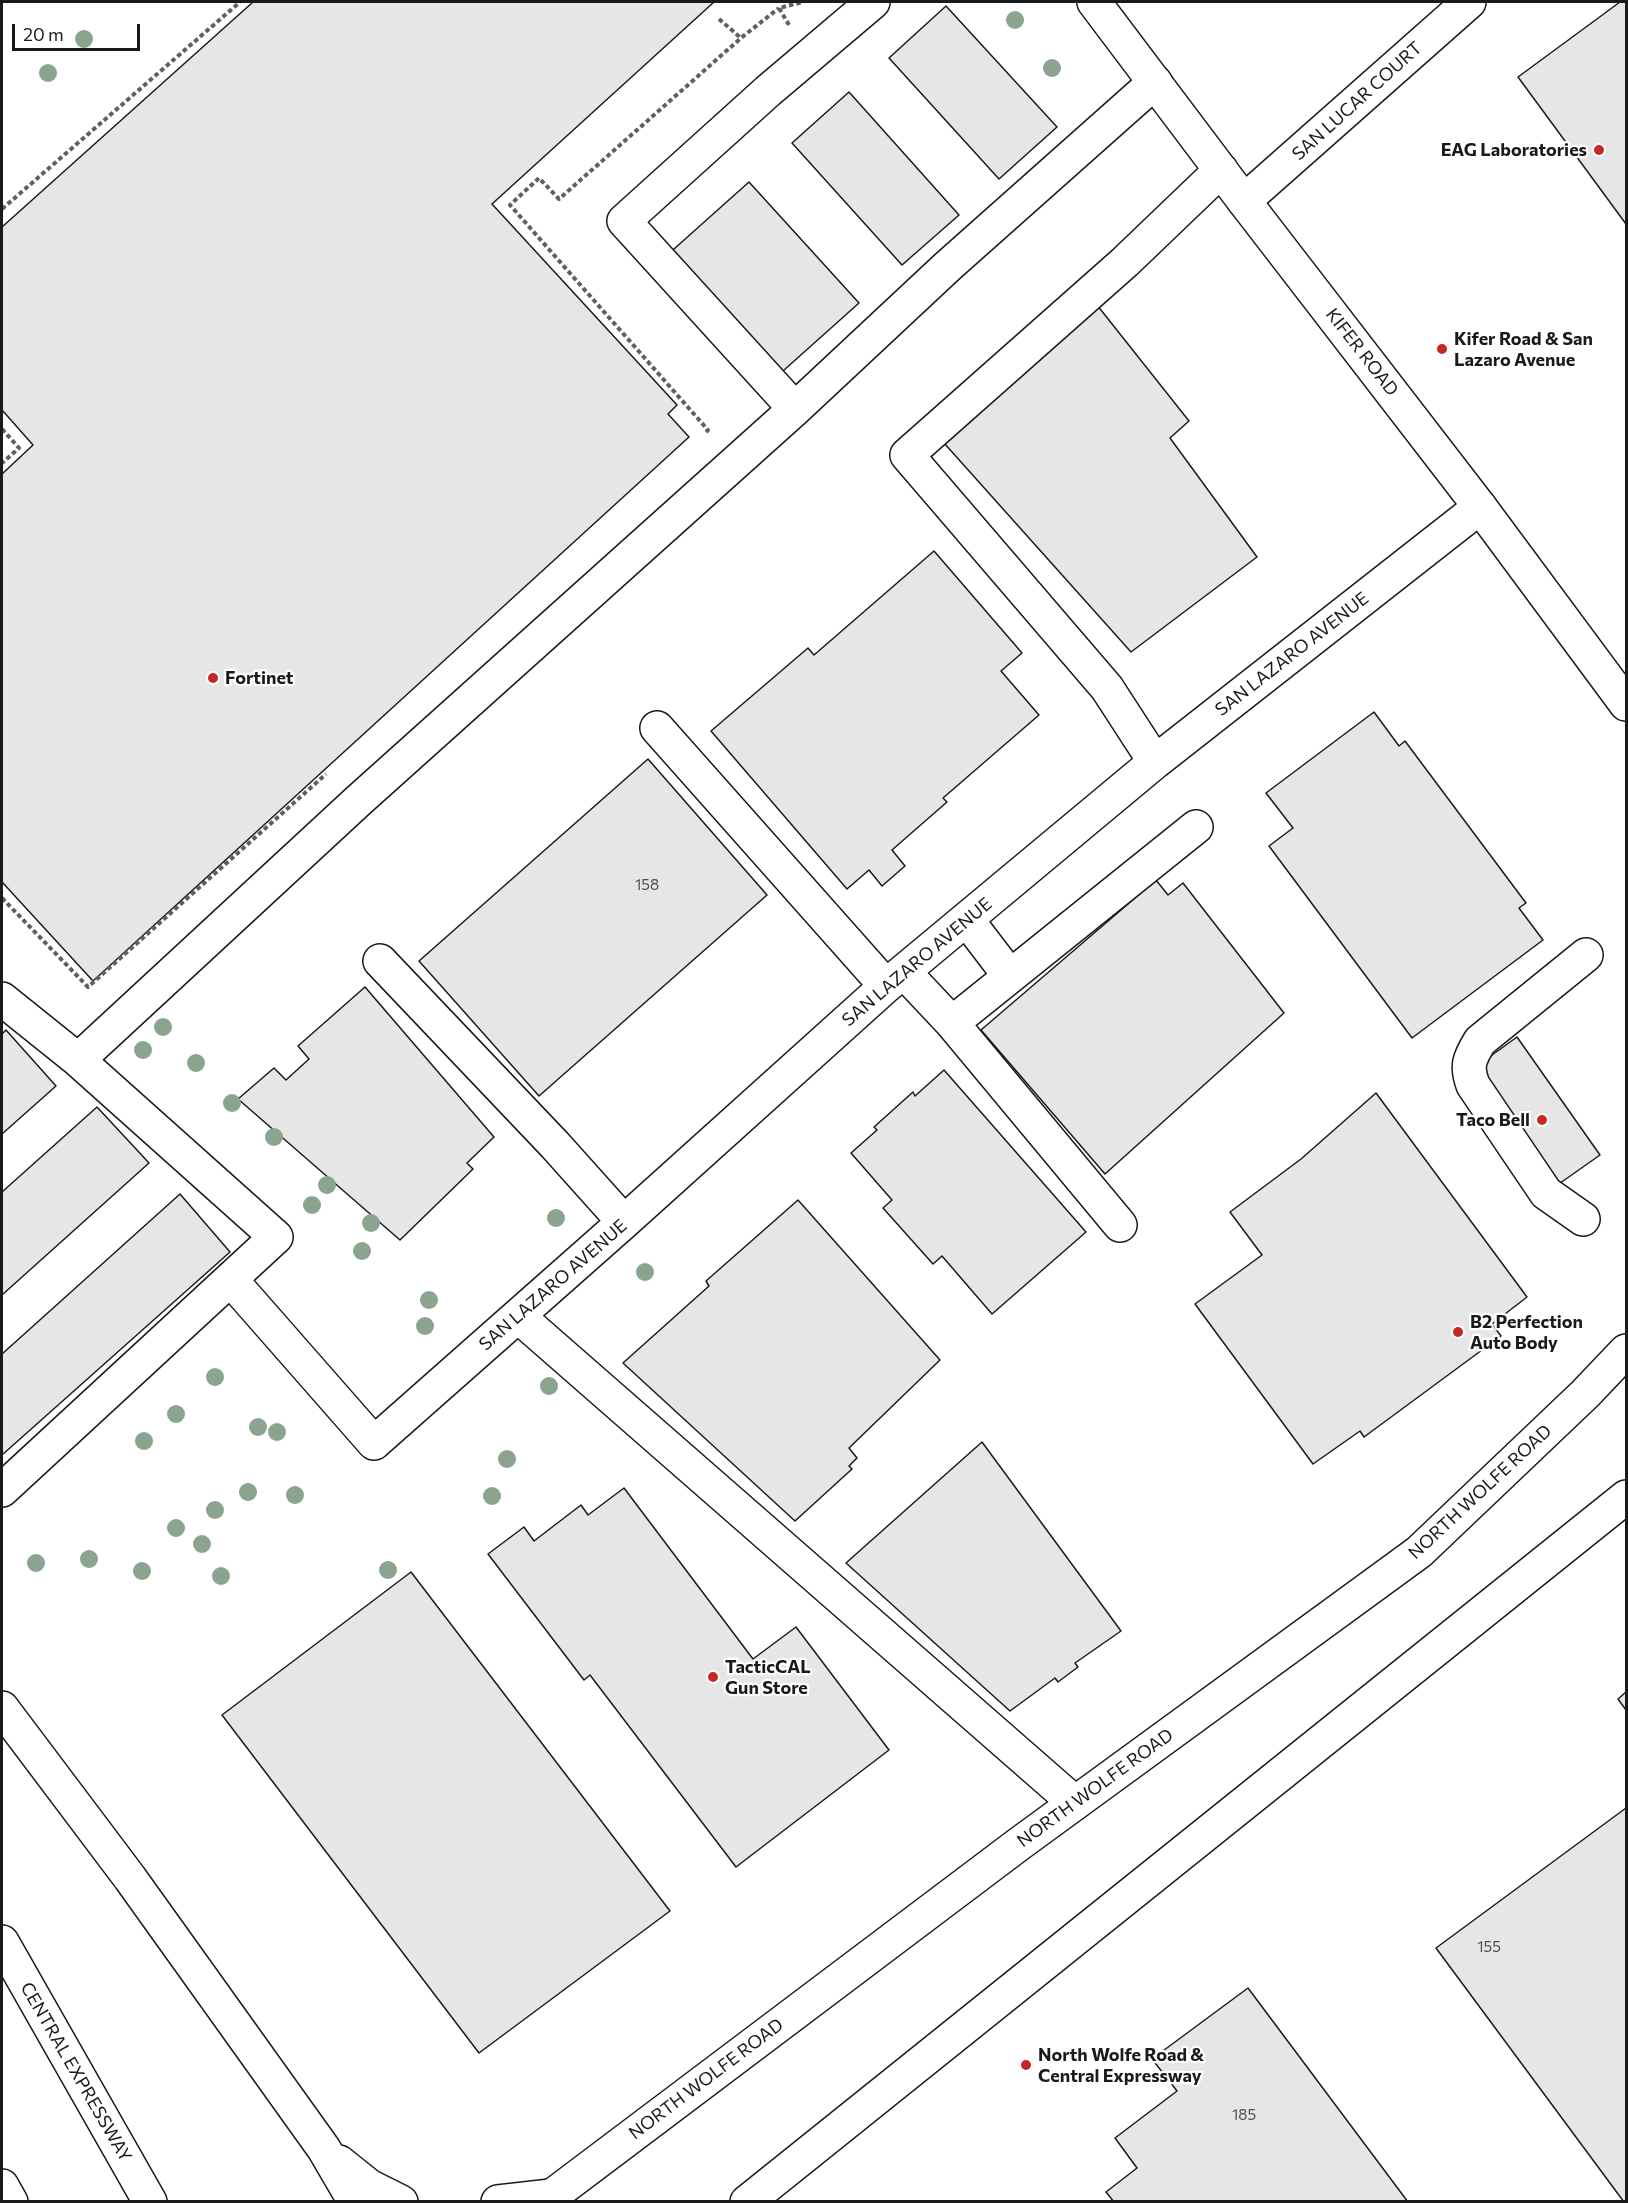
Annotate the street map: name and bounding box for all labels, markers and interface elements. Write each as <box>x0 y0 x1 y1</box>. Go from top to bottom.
scale bar <box>15 12 142 50</box>
text: 20 m <box>23 23 64 45</box>
street label: SAN LUCAR COURT <box>1288 37 1426 165</box>
place label: EAG Laboratories <box>1441 139 1587 161</box>
marker: EAG Laboratories <box>1592 143 1606 157</box>
street label: KIFER ROAD <box>1321 304 1403 400</box>
place label: Kifer Road & San Lazaro Avenue <box>1454 328 1593 370</box>
marker: Kifer Road & San Lazaro Avenue <box>1435 342 1449 356</box>
street label: SAN LAZARO AVENUE <box>1211 587 1373 721</box>
place label: Fortinet <box>225 667 293 689</box>
marker: Fortinet <box>206 671 220 685</box>
house number: 158 <box>635 876 659 894</box>
street label: SAN LAZARO AVENUE <box>838 893 996 1031</box>
place label: Taco Bell <box>1456 1109 1530 1131</box>
marker: Taco Bell <box>1535 1113 1549 1127</box>
street label: SAN LAZARO AVENUE <box>475 1215 631 1355</box>
place label: B2 Perfection Auto Body <box>1470 1311 1583 1354</box>
marker: B2 Perfection Auto Body <box>1451 1325 1465 1339</box>
street label: NORTH WOLFE ROAD <box>1404 1420 1556 1564</box>
place label: TacticCAL Gun Store <box>725 1656 811 1698</box>
marker: TacticCAL Gun Store <box>706 1670 720 1684</box>
street label: NORTH WOLFE ROAD <box>1013 1724 1177 1852</box>
house number: 155 <box>1477 1938 1501 1956</box>
street label: CENTRAL EXPRESSWAY <box>16 1978 136 2166</box>
street label: NORTH WOLFE ROAD <box>625 2014 787 2144</box>
place label: North Wolfe Road & Central Expressway <box>1038 2044 1204 2086</box>
marker: North Wolfe Road & Central Expressway <box>1019 2058 1033 2072</box>
house number: 185 <box>1232 2106 1256 2124</box>

